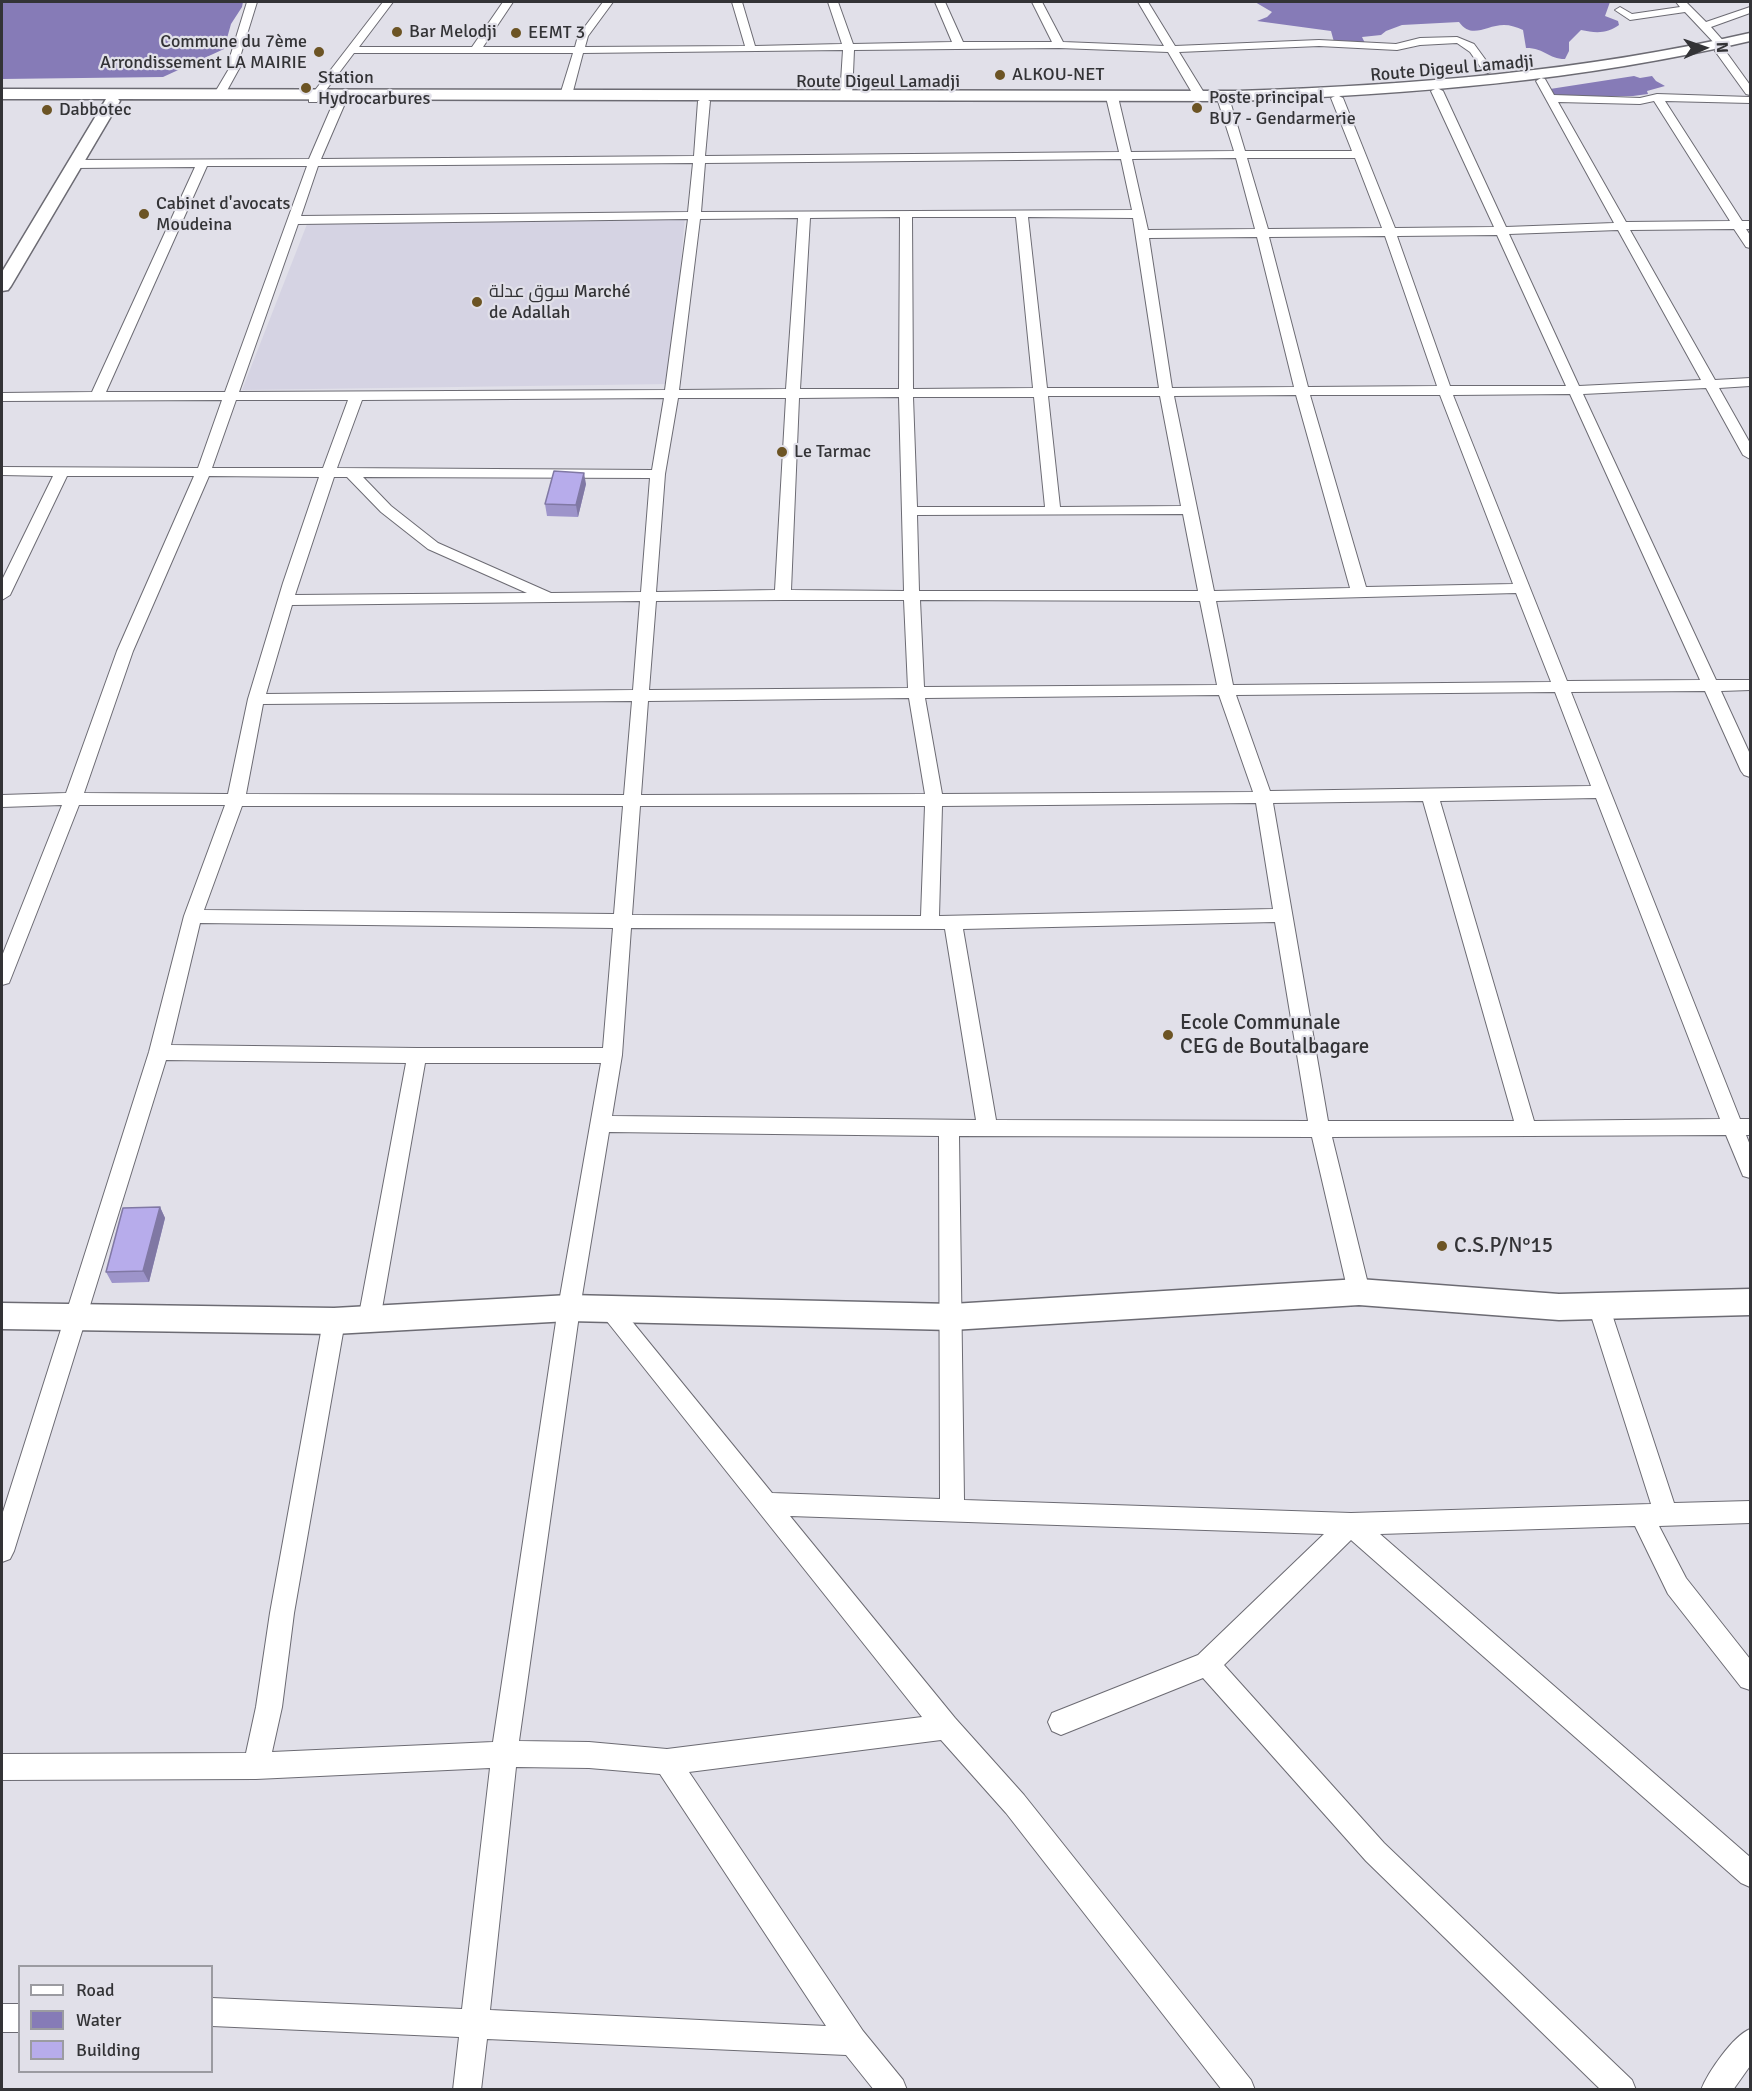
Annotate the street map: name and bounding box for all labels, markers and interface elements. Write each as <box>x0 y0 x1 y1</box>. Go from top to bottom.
north arrow <box>1674 18 1734 78</box>
place label: Bar Melodji <box>409 21 497 43</box>
place label: EEMT 3 <box>528 22 585 44</box>
marker: Bar Melodji <box>390 25 404 39</box>
marker: EEMT 3 <box>509 26 523 40</box>
place label: Commune du 7ème Arrondissement LA MAIRIE <box>100 31 307 74</box>
text: N <box>1712 41 1732 53</box>
marker: Commune du 7ème Arrondissement LA MAIRIE <box>312 45 326 59</box>
street label: Route Digeul Lamadji <box>1369 51 1535 87</box>
place label: ALKOU-NET <box>1012 64 1104 86</box>
place label: Station Hydrocarbures <box>318 67 430 110</box>
marker: ALKOU-NET <box>993 68 1007 82</box>
street label: Route Digeul Lamadji <box>796 71 960 93</box>
marker: Station Hydrocarbures <box>299 81 313 95</box>
place label: Poste principal BU7 - Gendarmerie <box>1209 87 1356 130</box>
place label: Dabbotec <box>59 99 131 121</box>
marker: Poste principal BU7 - Gendarmerie <box>1190 101 1204 115</box>
marker: Dabbotec <box>40 103 54 117</box>
place label: Cabinet d'avocats Moudeina <box>156 193 290 236</box>
marker: Cabinet d'avocats Moudeina <box>137 207 151 221</box>
place label: سوق عدلة Marché de Adallah <box>489 281 631 324</box>
marker: سوق عدلة Marché de Adallah <box>470 295 484 309</box>
place label: Le Tarmac <box>794 441 871 463</box>
marker: Le Tarmac <box>775 445 789 459</box>
place label: Ecole Communale CEG de Boutalbagare <box>1180 1010 1369 1060</box>
marker: Ecole Communale CEG de Boutalbagare <box>1161 1028 1175 1042</box>
place label: C.S.P/N°15 <box>1454 1233 1553 1259</box>
marker: C.S.P/N°15 <box>1435 1239 1449 1253</box>
legend <box>18 1965 213 2073</box>
text: Road <box>76 1979 115 2001</box>
text: Water <box>76 2009 121 2031</box>
text: Building <box>76 2039 140 2061</box>

